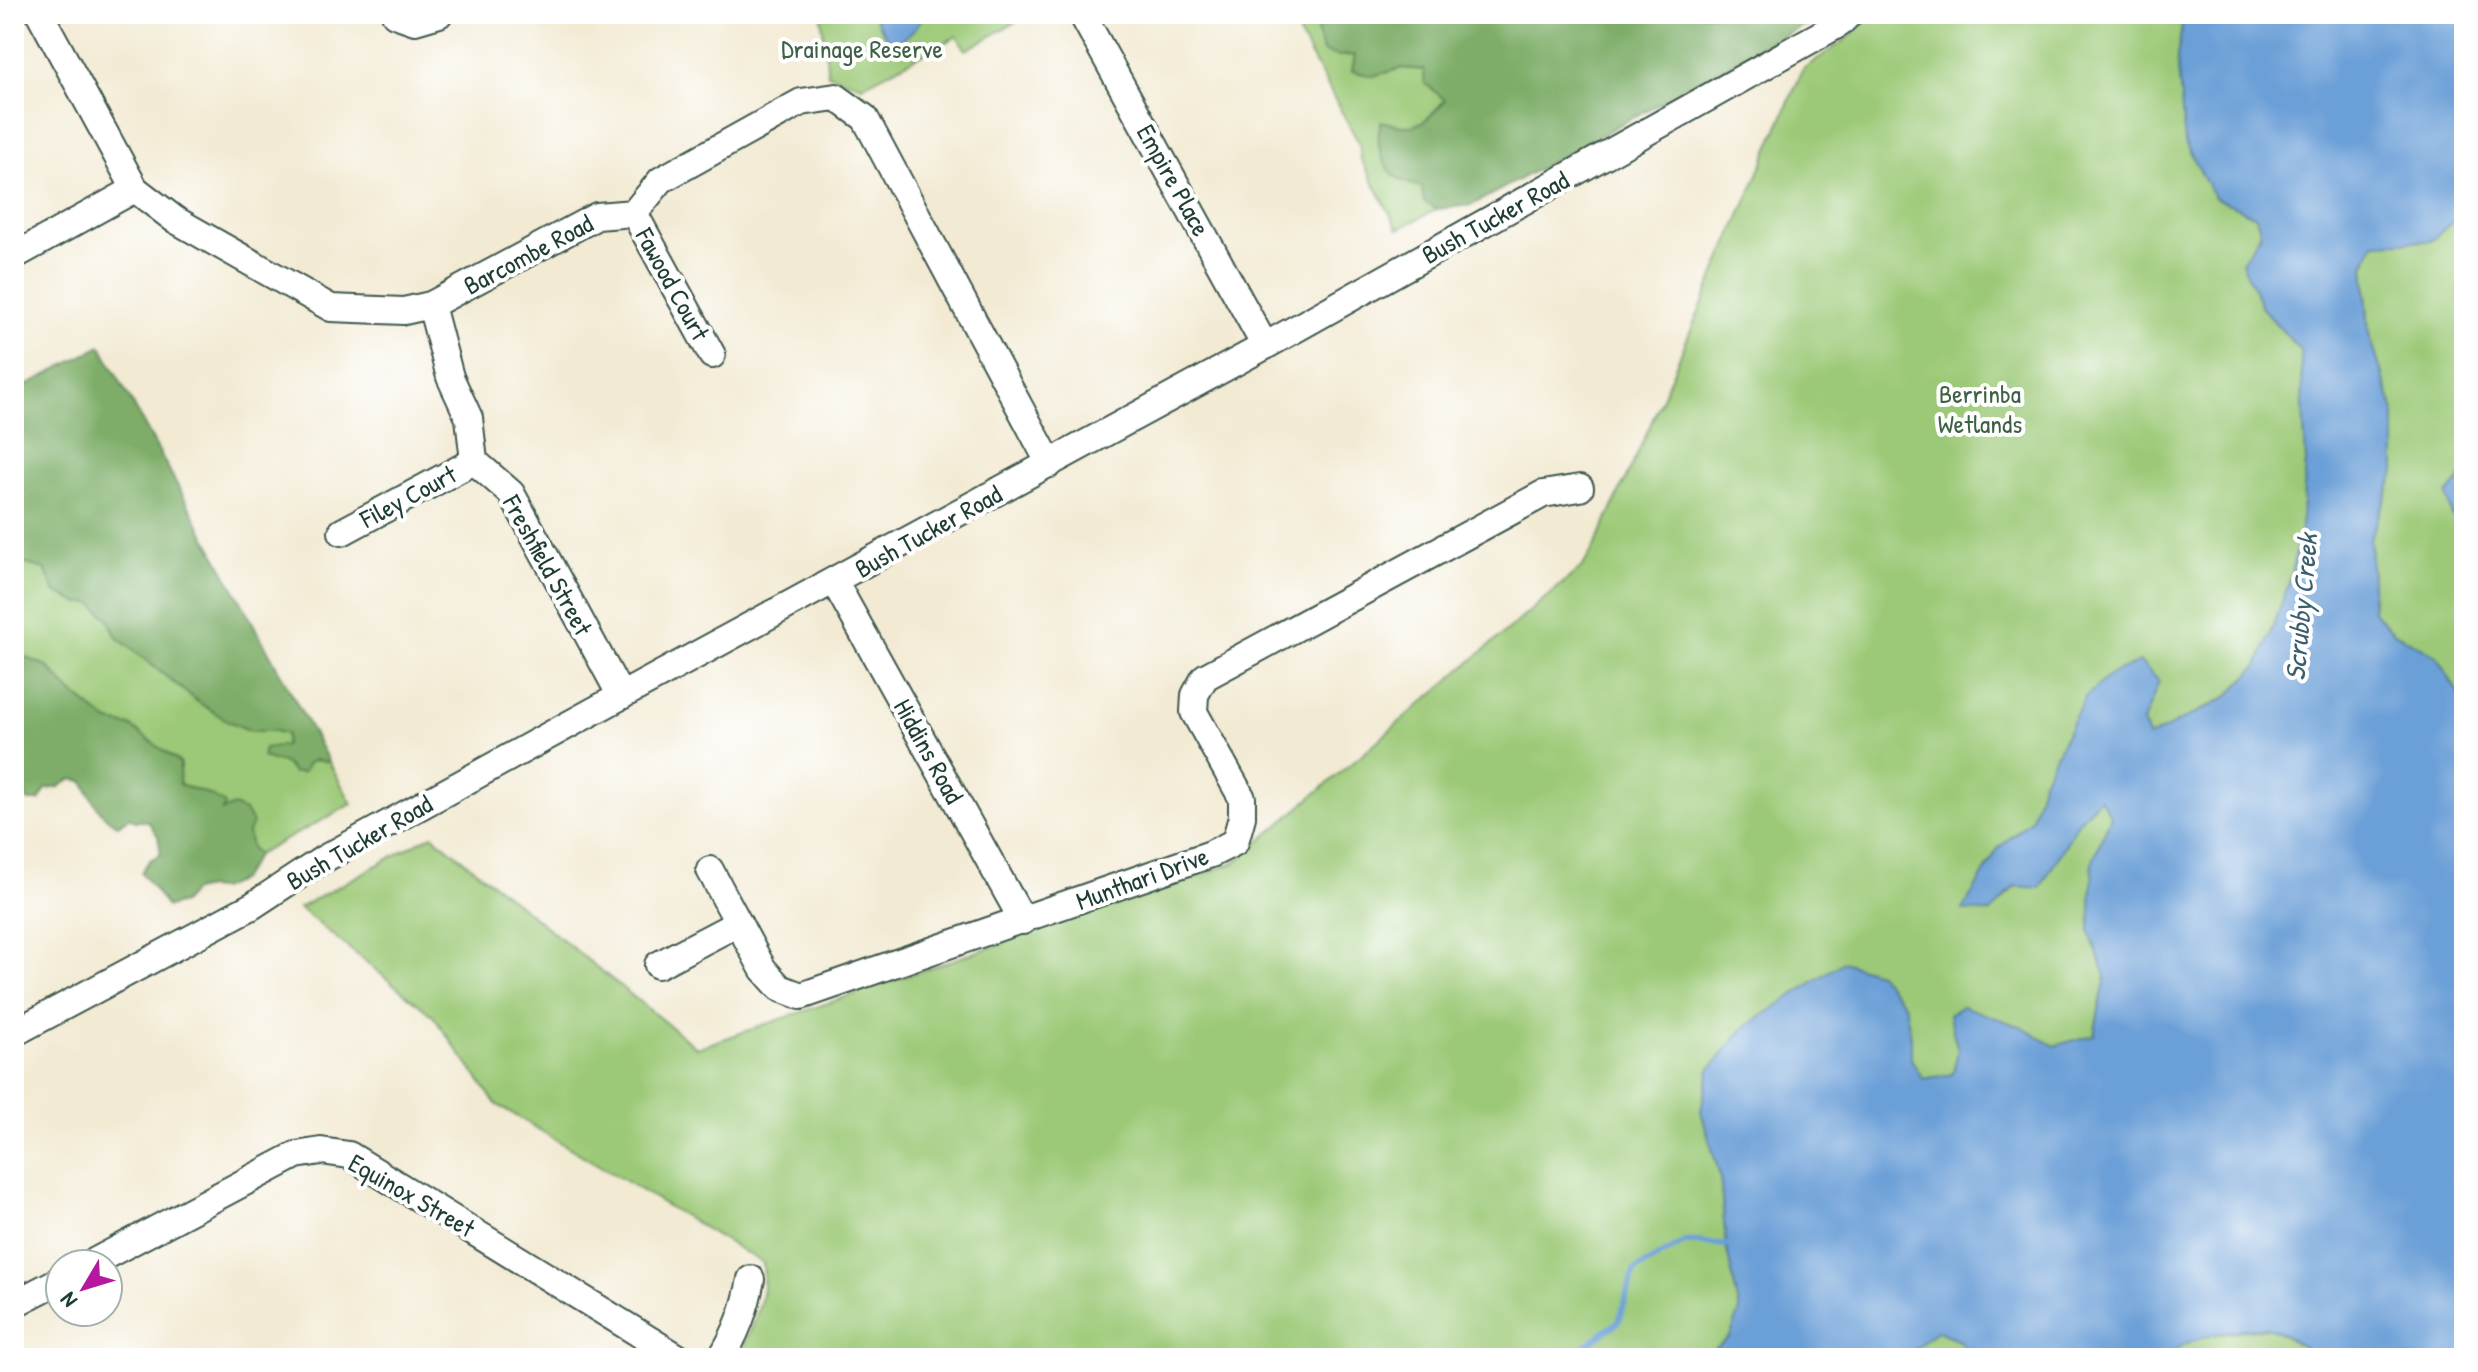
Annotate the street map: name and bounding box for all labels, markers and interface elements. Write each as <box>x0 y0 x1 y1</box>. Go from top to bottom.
park label: Drainage Reserve <box>781 31 943 66</box>
street label: Empire Place <box>1129 118 1219 242</box>
street label: Bush Tucker Road <box>1415 162 1575 272</box>
street label: Barcombe Road <box>457 205 599 303</box>
street label: Fawood Court <box>627 221 719 347</box>
park label: Berrinba Wetlands <box>1938 376 2022 441</box>
street label: Filey Court <box>353 456 463 536</box>
street label: Bush Tucker Road <box>848 476 1008 586</box>
street label: Freshfield Street <box>495 488 601 642</box>
water label: Scrubby Creek <box>2276 530 2327 682</box>
street label: Hiddins Road <box>886 692 972 810</box>
street label: Bush Tucker Road <box>280 786 438 898</box>
street label: Munthari Drive <box>1071 838 1213 918</box>
street label: Equinox Street <box>343 1145 482 1246</box>
north arrow <box>44 1248 124 1328</box>
text: N <box>53 1286 84 1314</box>

